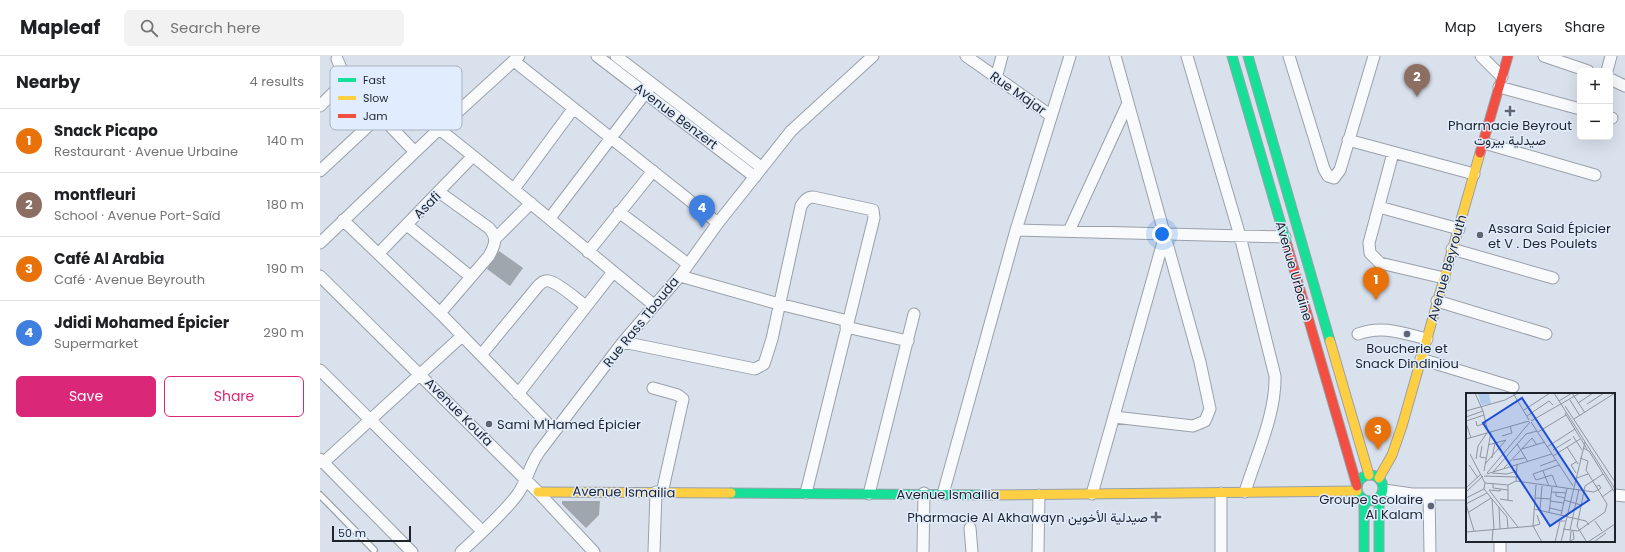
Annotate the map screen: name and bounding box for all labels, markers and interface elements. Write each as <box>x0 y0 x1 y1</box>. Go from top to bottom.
search box <box>124 10 404 46</box>
text: Mapleaf <box>20 14 100 41</box>
icon: search <box>138 17 160 39</box>
text: Search here <box>170 17 261 38</box>
text: Map <box>1445 17 1476 37</box>
text: Layers <box>1498 17 1542 37</box>
text: Share <box>1564 17 1605 37</box>
pin: 2 <box>1404 64 1430 97</box>
legend <box>330 66 462 130</box>
street label: Rue Majar <box>986 67 1050 119</box>
map controls <box>1577 68 1613 140</box>
button: + <box>1577 68 1613 104</box>
text: Nearby <box>16 70 80 94</box>
text: 4 results <box>250 72 304 91</box>
text: Fast <box>363 72 386 88</box>
street label: Avenue Benzert <box>630 78 722 154</box>
text: Slow <box>363 90 388 106</box>
button: − <box>1577 104 1613 140</box>
marker: Pharmacie Beyrout صيدلية بيروت <box>1505 106 1515 116</box>
text: Jam <box>363 108 388 124</box>
place label: Pharmacie Beyrout صيدلية بيروت <box>1448 116 1572 150</box>
text: Snack Picapo <box>54 120 158 141</box>
text: 1 <box>27 131 31 150</box>
text: 140 m <box>267 131 304 150</box>
text: Restaurant · Avenue Urbaine <box>54 142 238 161</box>
text: montfleuri <box>54 184 136 205</box>
street label: Asafi <box>409 187 445 223</box>
text: 2 <box>25 195 33 214</box>
text: 180 m <box>267 195 304 214</box>
pin: 4 <box>689 195 715 228</box>
text: School · Avenue Port-Saïd <box>54 206 221 225</box>
street label: Avenue Beyrouth <box>1423 212 1471 324</box>
street label: Avenue Urbaine <box>1271 219 1317 323</box>
place label: Assara Said Épicier et V . Des Poulets <box>1488 219 1611 253</box>
your location <box>1152 224 1172 244</box>
marker: Assara Said Épicier et V . Des Poulets <box>1475 230 1485 240</box>
text: Café Al Arabia <box>54 248 165 269</box>
text: 3 <box>25 259 33 278</box>
text: 190 m <box>267 259 304 278</box>
pin: 1 <box>1363 267 1389 300</box>
text: Café · Avenue Beyrouth <box>54 270 205 289</box>
street label: Rue Rass Tbouda <box>599 273 683 371</box>
text: Jdidi Mohamed Épicier <box>54 312 229 333</box>
text: 4 <box>25 323 33 342</box>
text: 290 m <box>263 323 304 342</box>
marker: Boucherie et Snack Dindiniou <box>1402 329 1412 339</box>
text: Supermarket <box>54 334 138 353</box>
place label: Boucherie et Snack Dindiniou <box>1355 339 1459 373</box>
street label: Avenue Koufa <box>421 374 497 450</box>
button: Save <box>16 376 156 417</box>
button: Share <box>164 376 304 417</box>
inset map <box>1466 393 1615 542</box>
place label: Sami M'Hamed Épicier <box>497 415 641 434</box>
pin: 3 <box>1365 417 1391 450</box>
marker: Sami M'Hamed Épicier <box>484 419 494 429</box>
street label: Avenue Ismailia <box>572 482 676 502</box>
street label: Avenue Ismailia <box>897 485 999 504</box>
place label: Groupe Scolaire Al Kalam <box>1319 490 1423 524</box>
marker: Groupe Scolaire Al Kalam <box>1426 501 1436 511</box>
place label: Pharmacie Al Akhawayn صيدلية الأخوين <box>907 508 1148 527</box>
marker: Pharmacie Al Akhawayn صيدلية الأخوين <box>1151 512 1161 522</box>
scale bar <box>332 524 411 543</box>
text: 50 m <box>338 525 366 541</box>

